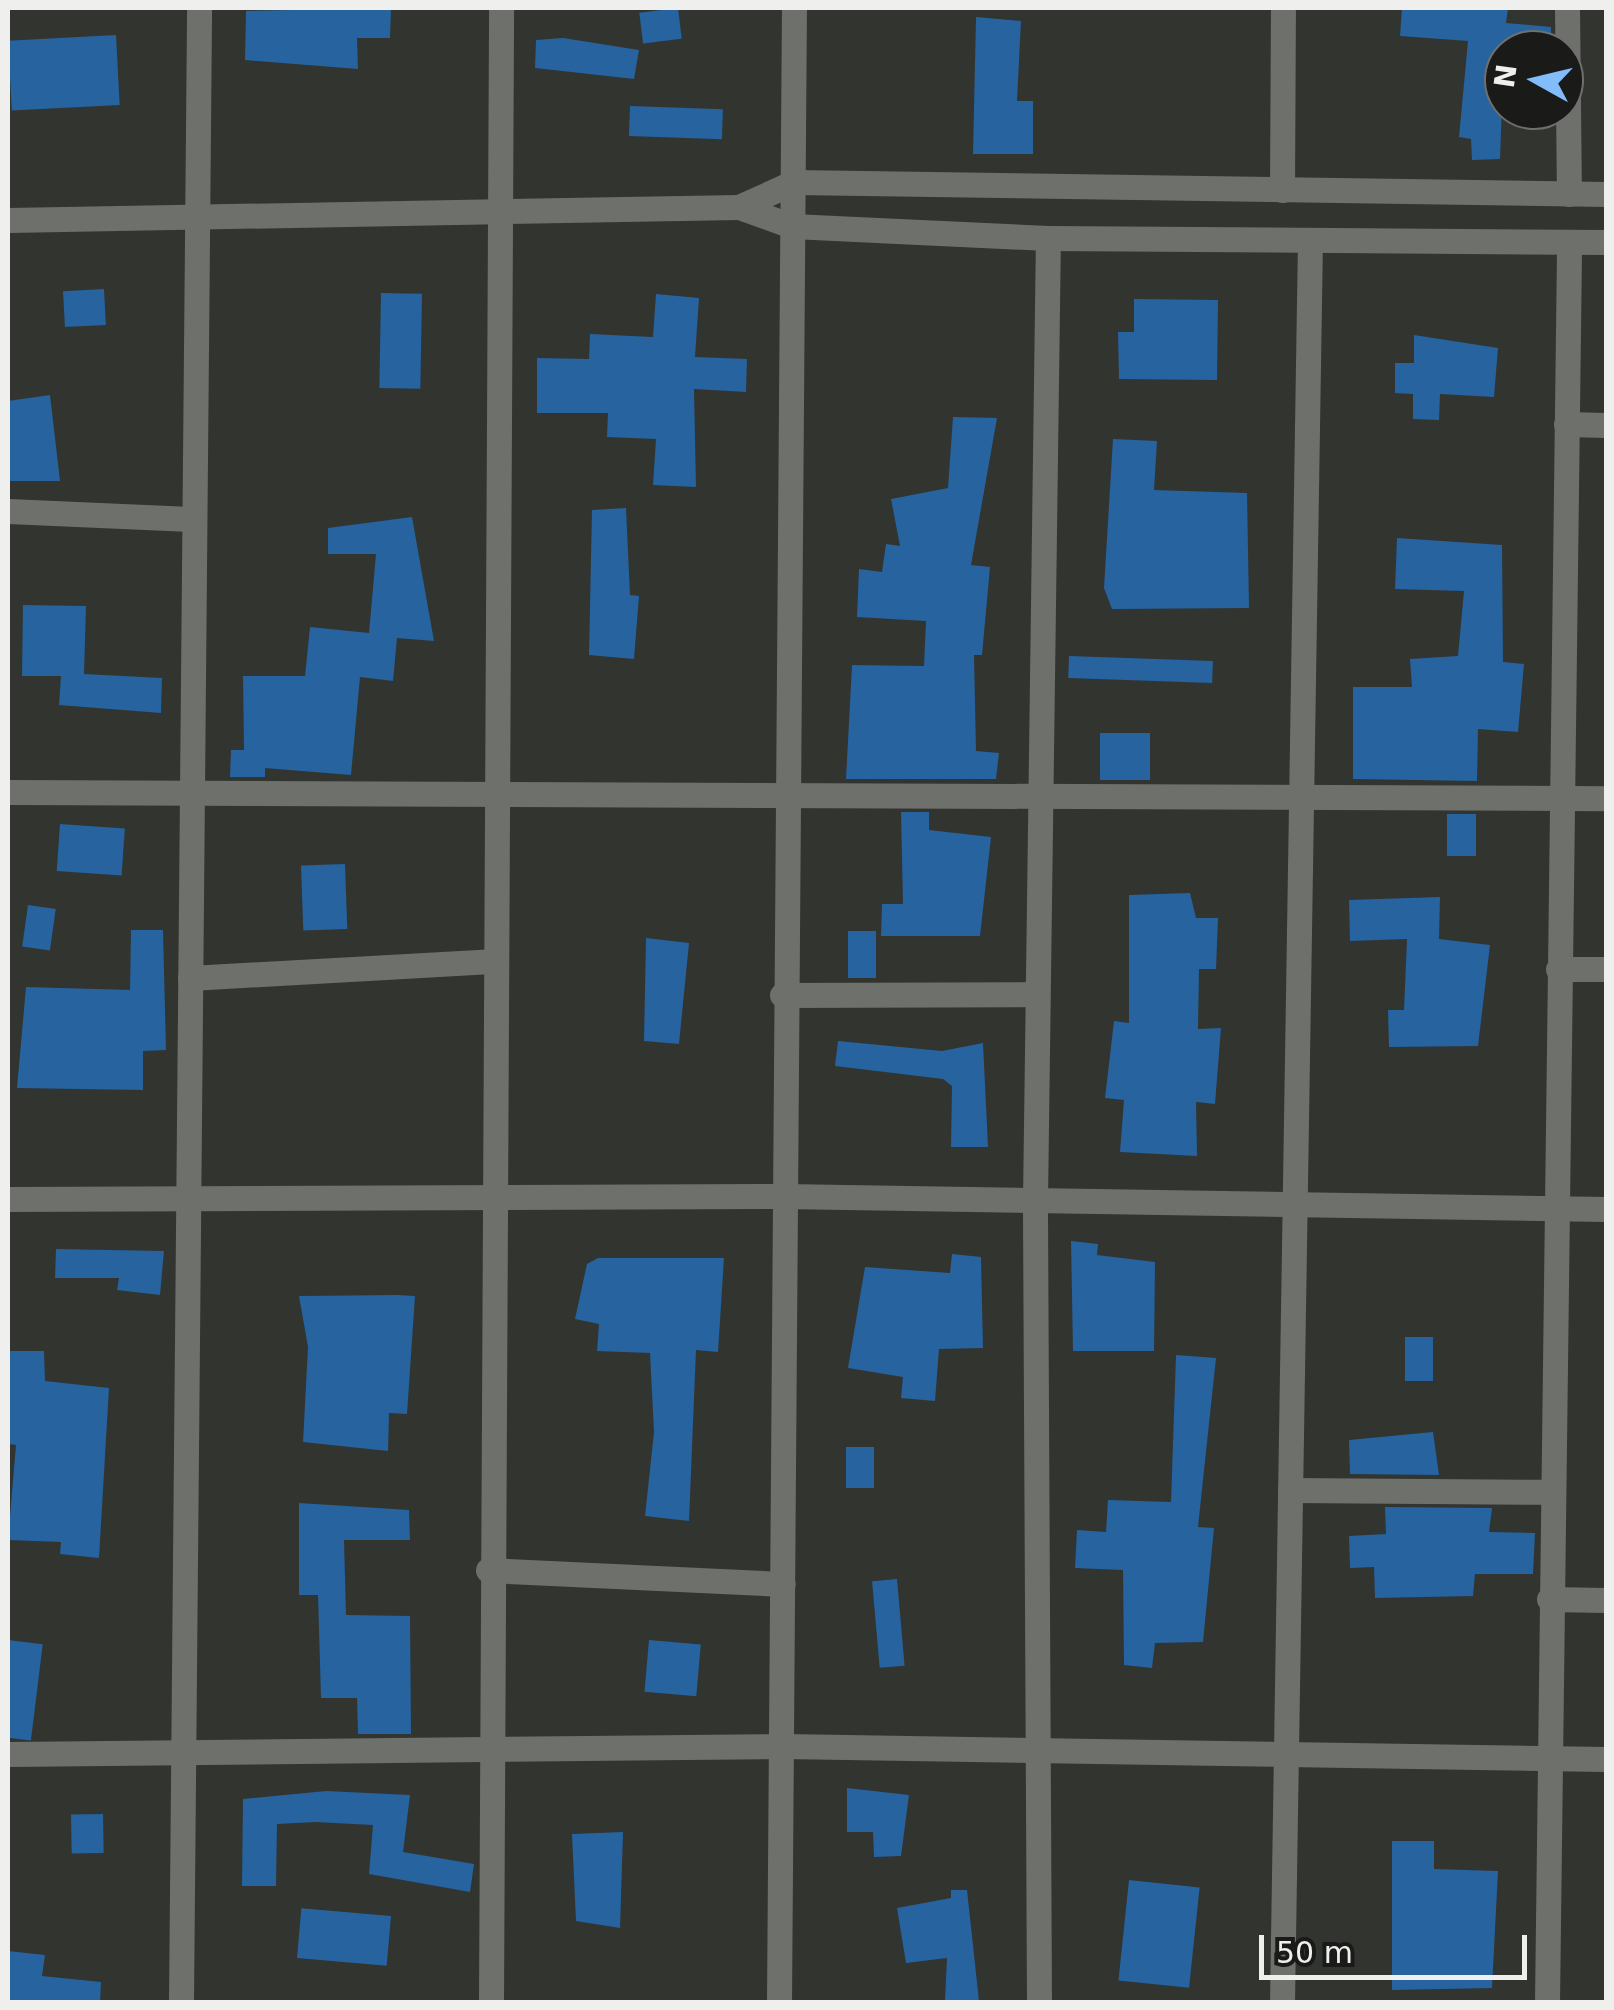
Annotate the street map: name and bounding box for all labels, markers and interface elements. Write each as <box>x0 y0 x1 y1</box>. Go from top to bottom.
north arrow <box>1484 30 1584 130</box>
text: N <box>1488 62 1524 90</box>
scale bar <box>1264 1915 1532 1977</box>
text: 50 m <box>1276 1935 1353 1970</box>

